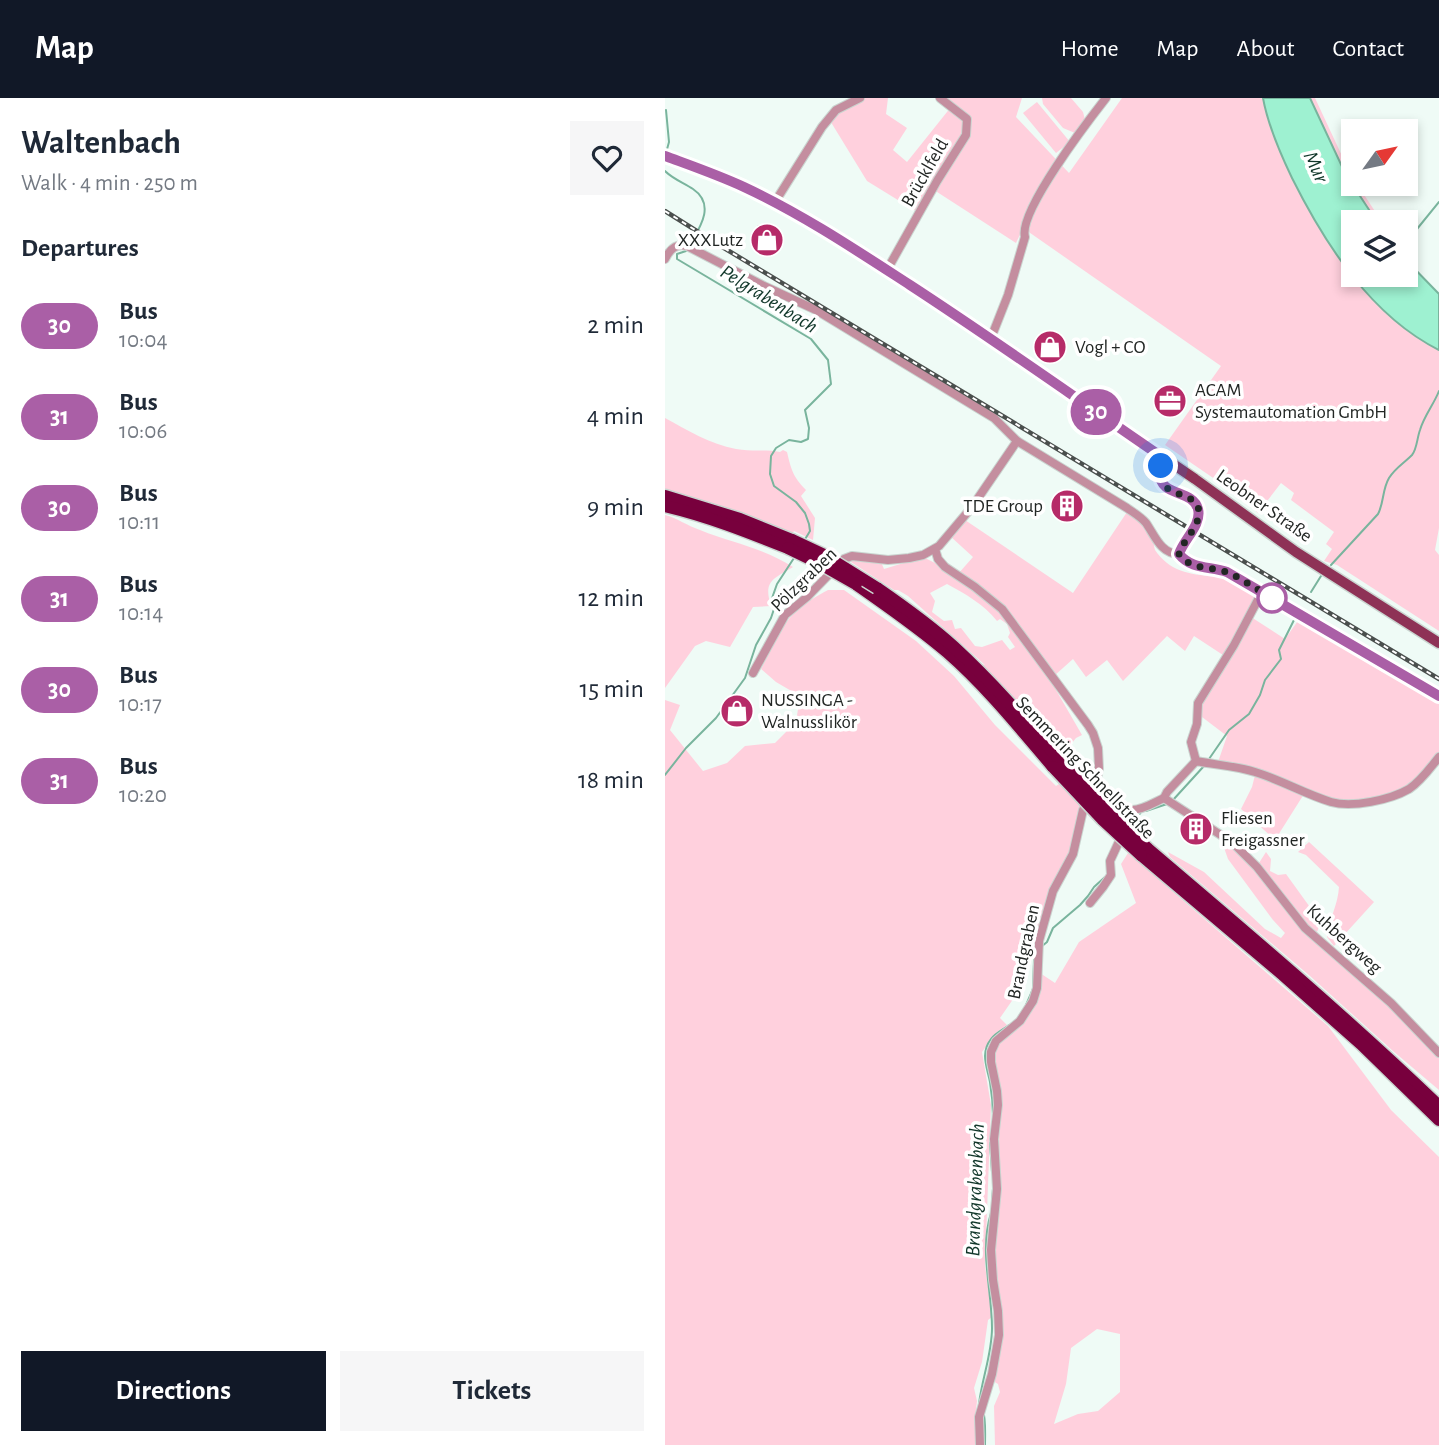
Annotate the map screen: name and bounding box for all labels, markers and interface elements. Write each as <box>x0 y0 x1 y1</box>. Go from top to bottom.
text: Map <box>35 32 94 65</box>
text: Home <box>1061 37 1119 61</box>
text: Map <box>1157 37 1199 61</box>
text: About <box>1237 37 1294 61</box>
text: Contact <box>1332 37 1404 61</box>
north arrow <box>1341 119 1417 196</box>
map controls <box>1341 119 1418 287</box>
button: heart <box>570 121 644 195</box>
text: Waltenbach <box>21 127 181 160</box>
street label: Brücklfeld <box>898 136 952 210</box>
water label: Mur <box>1300 148 1333 187</box>
text: Walk · 4 min · 250 m <box>21 172 198 195</box>
button: layers <box>1341 210 1418 287</box>
shop icon: XXXLutz <box>748 221 786 259</box>
place label: XXXLutz <box>678 231 743 250</box>
text: Departures <box>21 235 139 261</box>
water label: Pelgrabenbach <box>717 261 821 337</box>
text: Bus <box>119 298 158 324</box>
text: 2 min <box>587 312 644 338</box>
text: 30 <box>48 314 71 338</box>
shop icon: Vogl + CO <box>1031 328 1069 366</box>
text: 10:04 <box>119 329 168 352</box>
place label: Vogl + CO <box>1075 338 1145 357</box>
place label: ACAM Systemautomation GmbH <box>1195 381 1387 422</box>
office icon: ACAM Systemautomation GmbH <box>1151 382 1189 420</box>
text: Bus <box>119 389 158 415</box>
line badge: 30 <box>1065 389 1127 435</box>
text: 30 <box>1085 400 1107 424</box>
text: 4 min <box>587 403 644 429</box>
text: 31 <box>50 405 69 429</box>
text: 10:06 <box>119 420 167 443</box>
your location <box>1143 448 1178 483</box>
street label: Leobner Straße <box>1213 466 1315 546</box>
text: Bus <box>119 480 158 506</box>
building icon: TDE Group <box>1048 487 1086 525</box>
text: 9 min <box>587 494 644 520</box>
text: 30 <box>48 496 71 520</box>
place label: TDE Group <box>963 497 1043 516</box>
text: 10:11 <box>119 511 160 534</box>
street label: Pölzgraben <box>767 544 841 616</box>
text: Bus <box>119 571 158 597</box>
unlabelled marker <box>1257 583 1287 613</box>
text: 12 min <box>578 585 644 611</box>
text: 31 <box>50 587 69 611</box>
text: 10:14 <box>119 602 163 625</box>
text: Bus <box>119 662 158 688</box>
text: 15 min <box>579 676 644 702</box>
text: 30 <box>48 678 71 702</box>
place label: NUSSINGA - Walnusslikör <box>761 691 857 732</box>
shop icon: NUSSINGA - Walnusslikör <box>718 692 756 730</box>
text: 10:17 <box>119 693 162 716</box>
street label: Semmering Schnellstraße <box>1012 693 1158 843</box>
text: Bus <box>119 753 158 779</box>
text: 18 min <box>578 767 644 793</box>
text: 31 <box>50 769 69 793</box>
text: 10:20 <box>119 784 167 807</box>
place label: Fliesen Freigassner <box>1221 809 1305 850</box>
building icon: Fliesen Freigassner <box>1177 810 1215 848</box>
street label: Kuhbergweg <box>1303 901 1386 978</box>
street label: Brandgraben <box>1005 903 1043 1001</box>
water label: Brandgrabenbach <box>962 1123 988 1257</box>
button: Directions <box>21 1351 326 1431</box>
button: Tickets <box>340 1351 644 1431</box>

